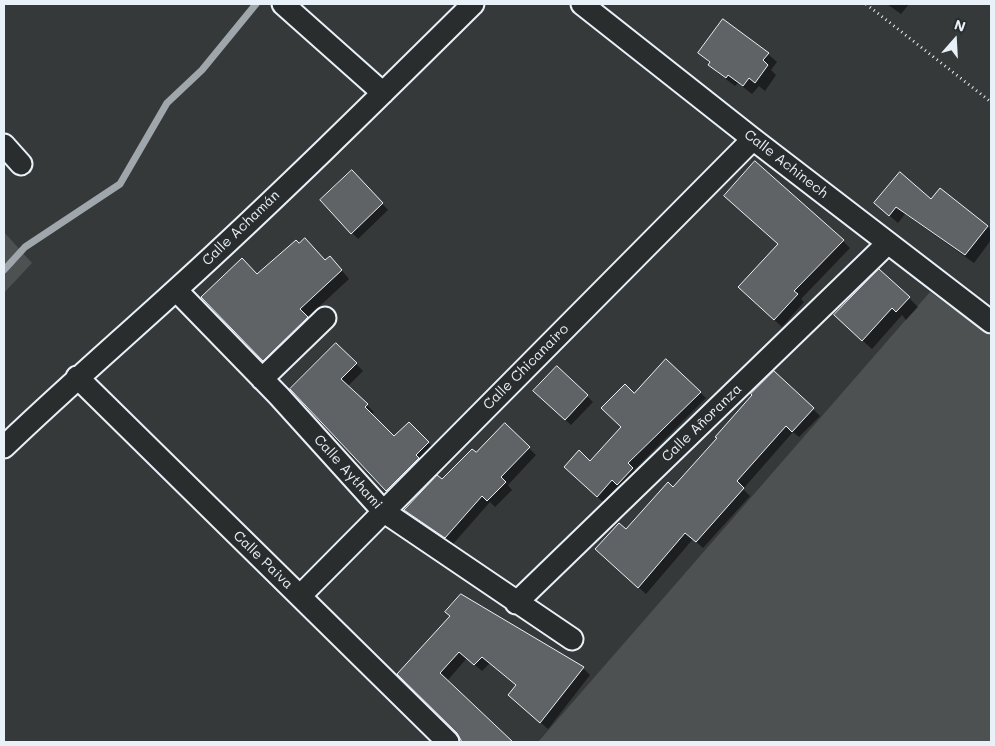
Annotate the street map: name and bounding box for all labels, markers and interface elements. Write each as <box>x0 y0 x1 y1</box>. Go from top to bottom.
north arrow <box>930 15 980 65</box>
text: N <box>952 15 968 36</box>
street label: Calle Achinech <box>741 126 831 202</box>
street label: Calle Achamán <box>199 187 283 269</box>
street label: Calle Chicanairo <box>480 321 572 413</box>
street label: Calle Añoranza <box>659 381 745 465</box>
street label: Calle Aythami <box>310 431 386 513</box>
street label: Calle Paiva <box>230 527 296 593</box>

